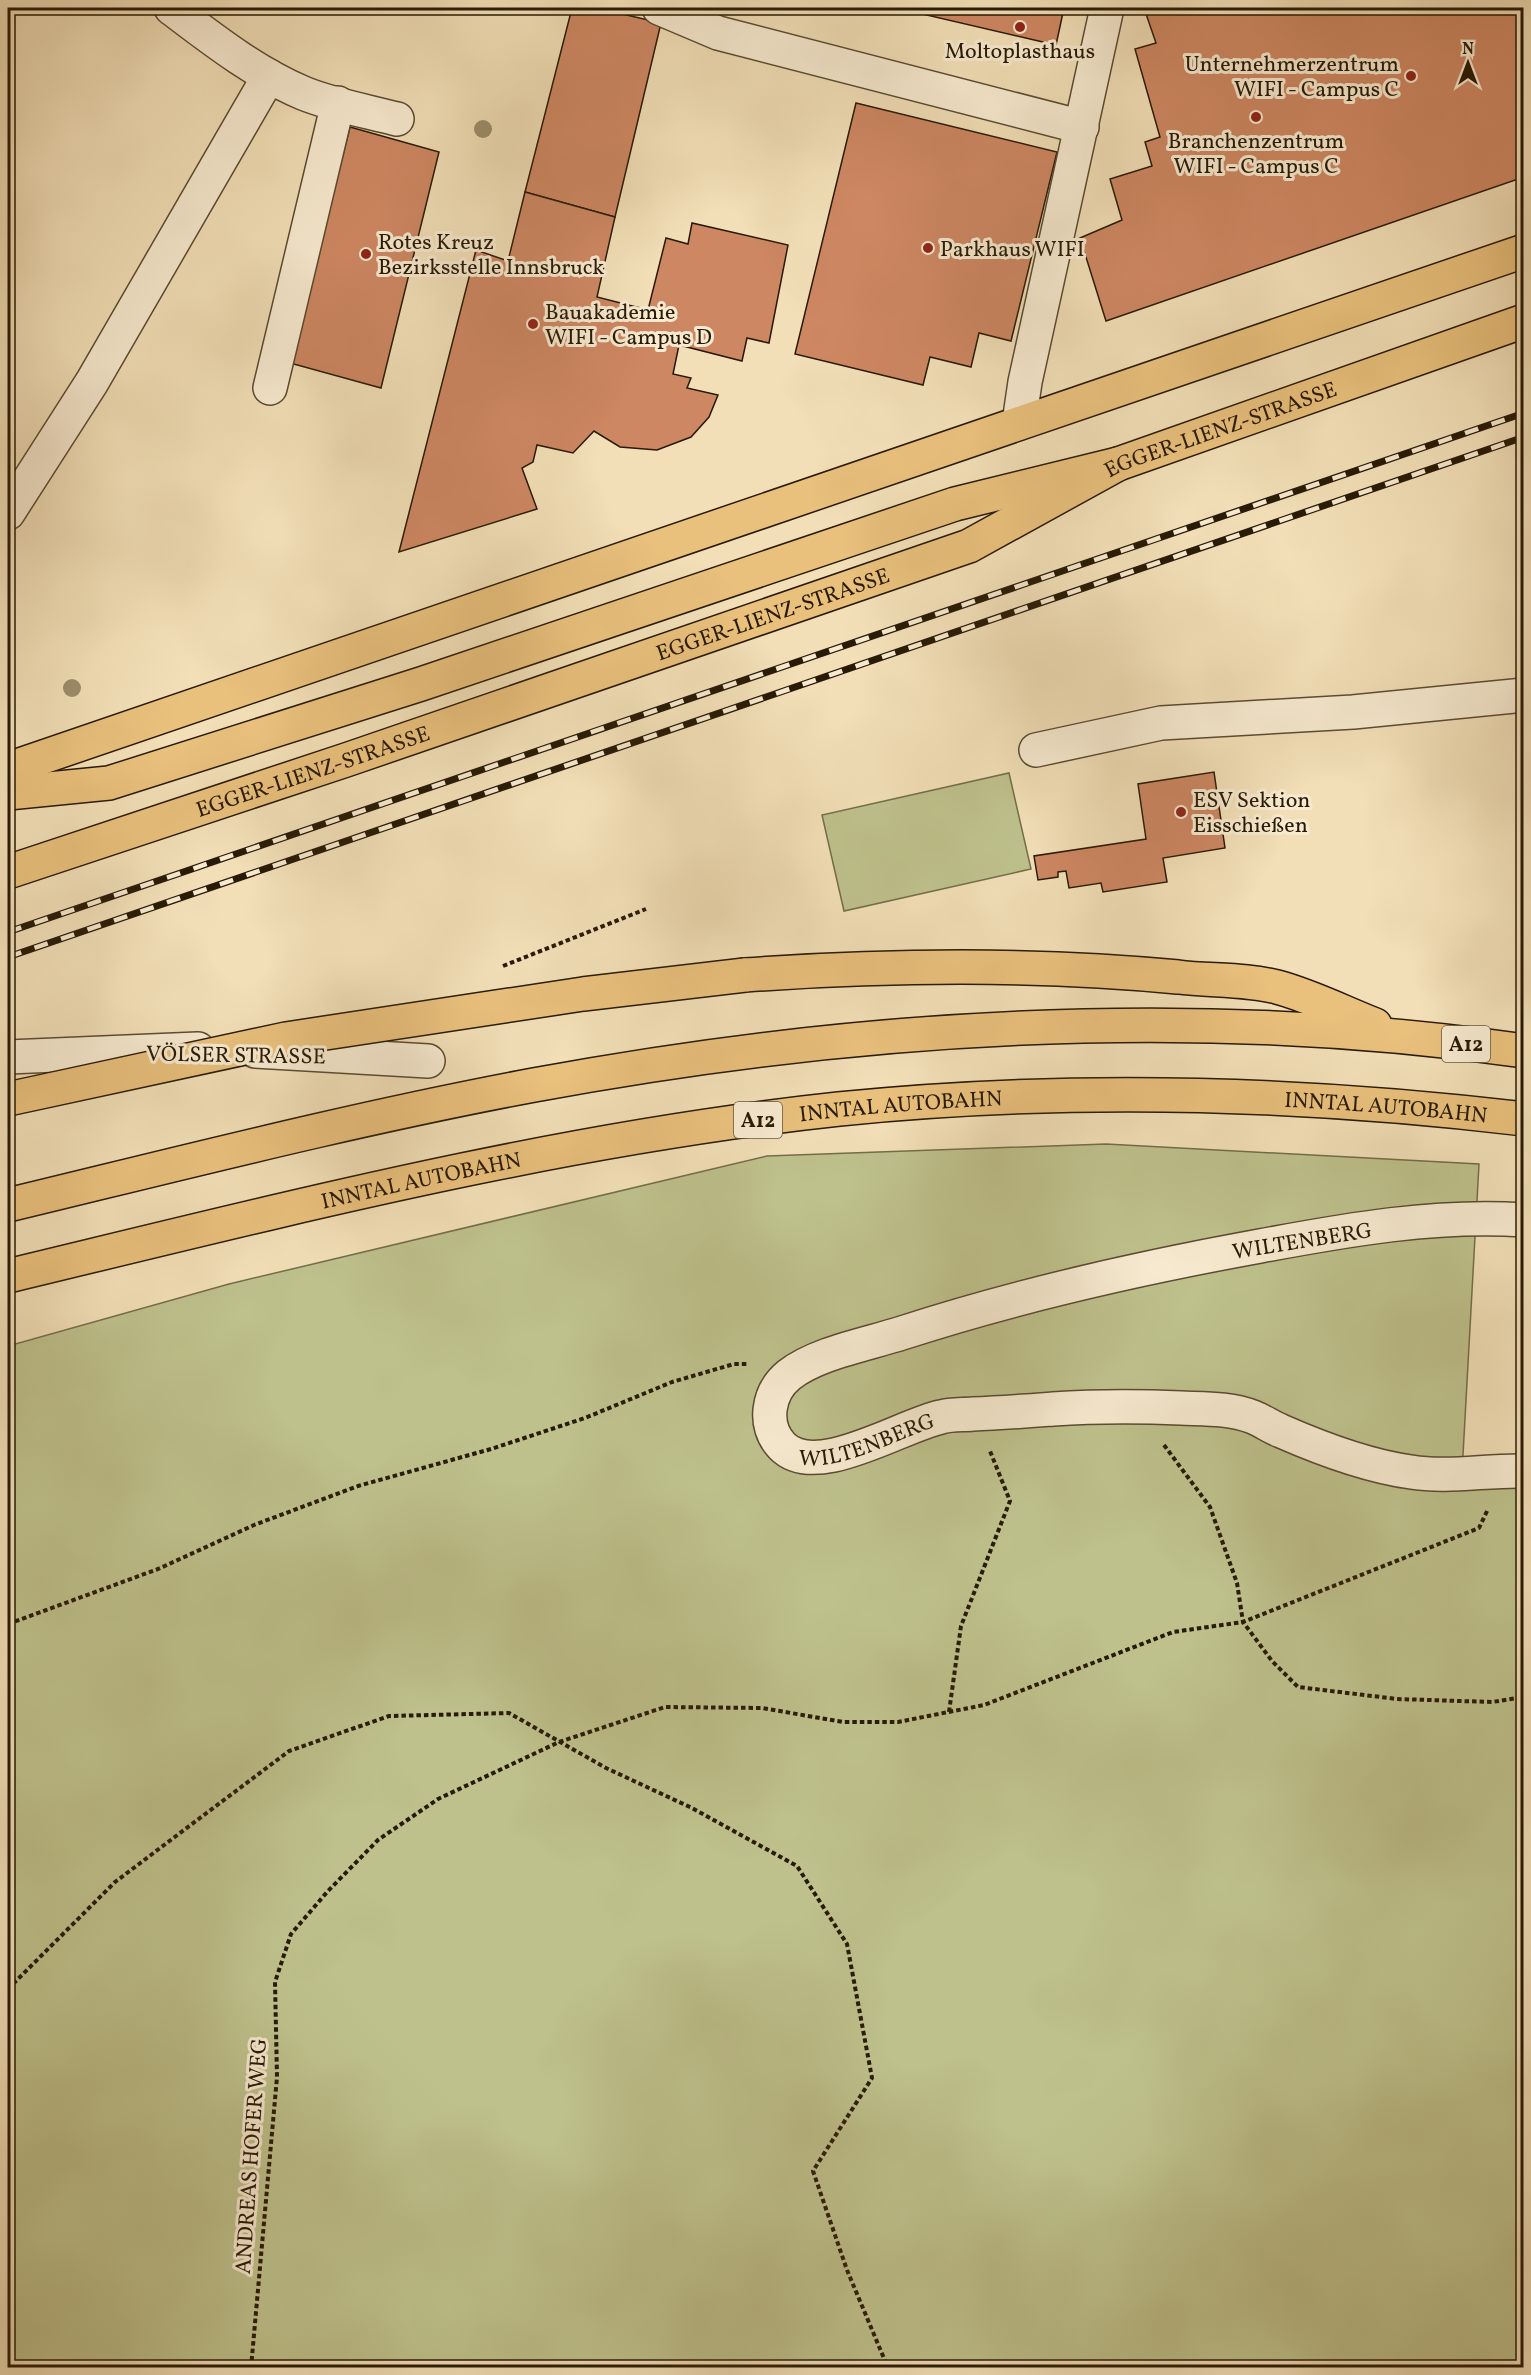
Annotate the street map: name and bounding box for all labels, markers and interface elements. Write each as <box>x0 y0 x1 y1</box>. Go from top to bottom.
marker: Moltoplasthaus <box>1013 20 1027 34</box>
north arrow <box>1438 33 1498 93</box>
place label: Moltoplasthaus <box>945 37 1095 68</box>
text: N <box>1462 39 1474 61</box>
place label: Unternehmerzentrum WIFI - Campus C <box>1185 50 1399 106</box>
marker: Unternehmerzentrum WIFI - Campus C <box>1404 69 1418 83</box>
marker: Branchenzentrum WIFI - Campus C <box>1249 110 1263 124</box>
place label: Branchenzentrum WIFI - Campus C <box>1168 127 1344 183</box>
place label: Rotes Kreuz Bezirksstelle Innsbruck <box>378 228 604 284</box>
place label: Parkhaus WIFI <box>940 235 1085 266</box>
marker: Parkhaus WIFI <box>921 241 935 255</box>
marker: Rotes Kreuz Bezirksstelle Innsbruck <box>359 247 373 261</box>
place label: Bauakademie WIFI - Campus D <box>545 298 712 354</box>
marker: Bauakademie WIFI - Campus D <box>526 317 540 331</box>
street label: EGGER-LIENZ-STRASSE <box>1099 375 1342 487</box>
street label: EGGER-LIENZ-STRASSE <box>652 561 894 670</box>
street label: EGGER-LIENZ-STRASSE <box>192 719 435 827</box>
place label: ESV Sektion Eisschießen <box>1193 786 1311 842</box>
marker: ESV Sektion Eisschießen <box>1174 805 1188 819</box>
road number: A12 <box>1442 1026 1490 1062</box>
street label: VÖLSER STRASSE <box>146 1039 326 1074</box>
street label: INNTAL AUTOBAHN <box>798 1084 1003 1131</box>
street label: INNTAL AUTOBAHN <box>1283 1086 1489 1133</box>
road number: A12 <box>734 1102 782 1138</box>
street label: INNTAL AUTOBAHN <box>318 1146 524 1219</box>
street label: WILTENBERG <box>1230 1216 1375 1269</box>
street label: WILTENBERG <box>798 1407 939 1476</box>
street label: ANDREAS HOFER WEG <box>229 2037 276 2275</box>

